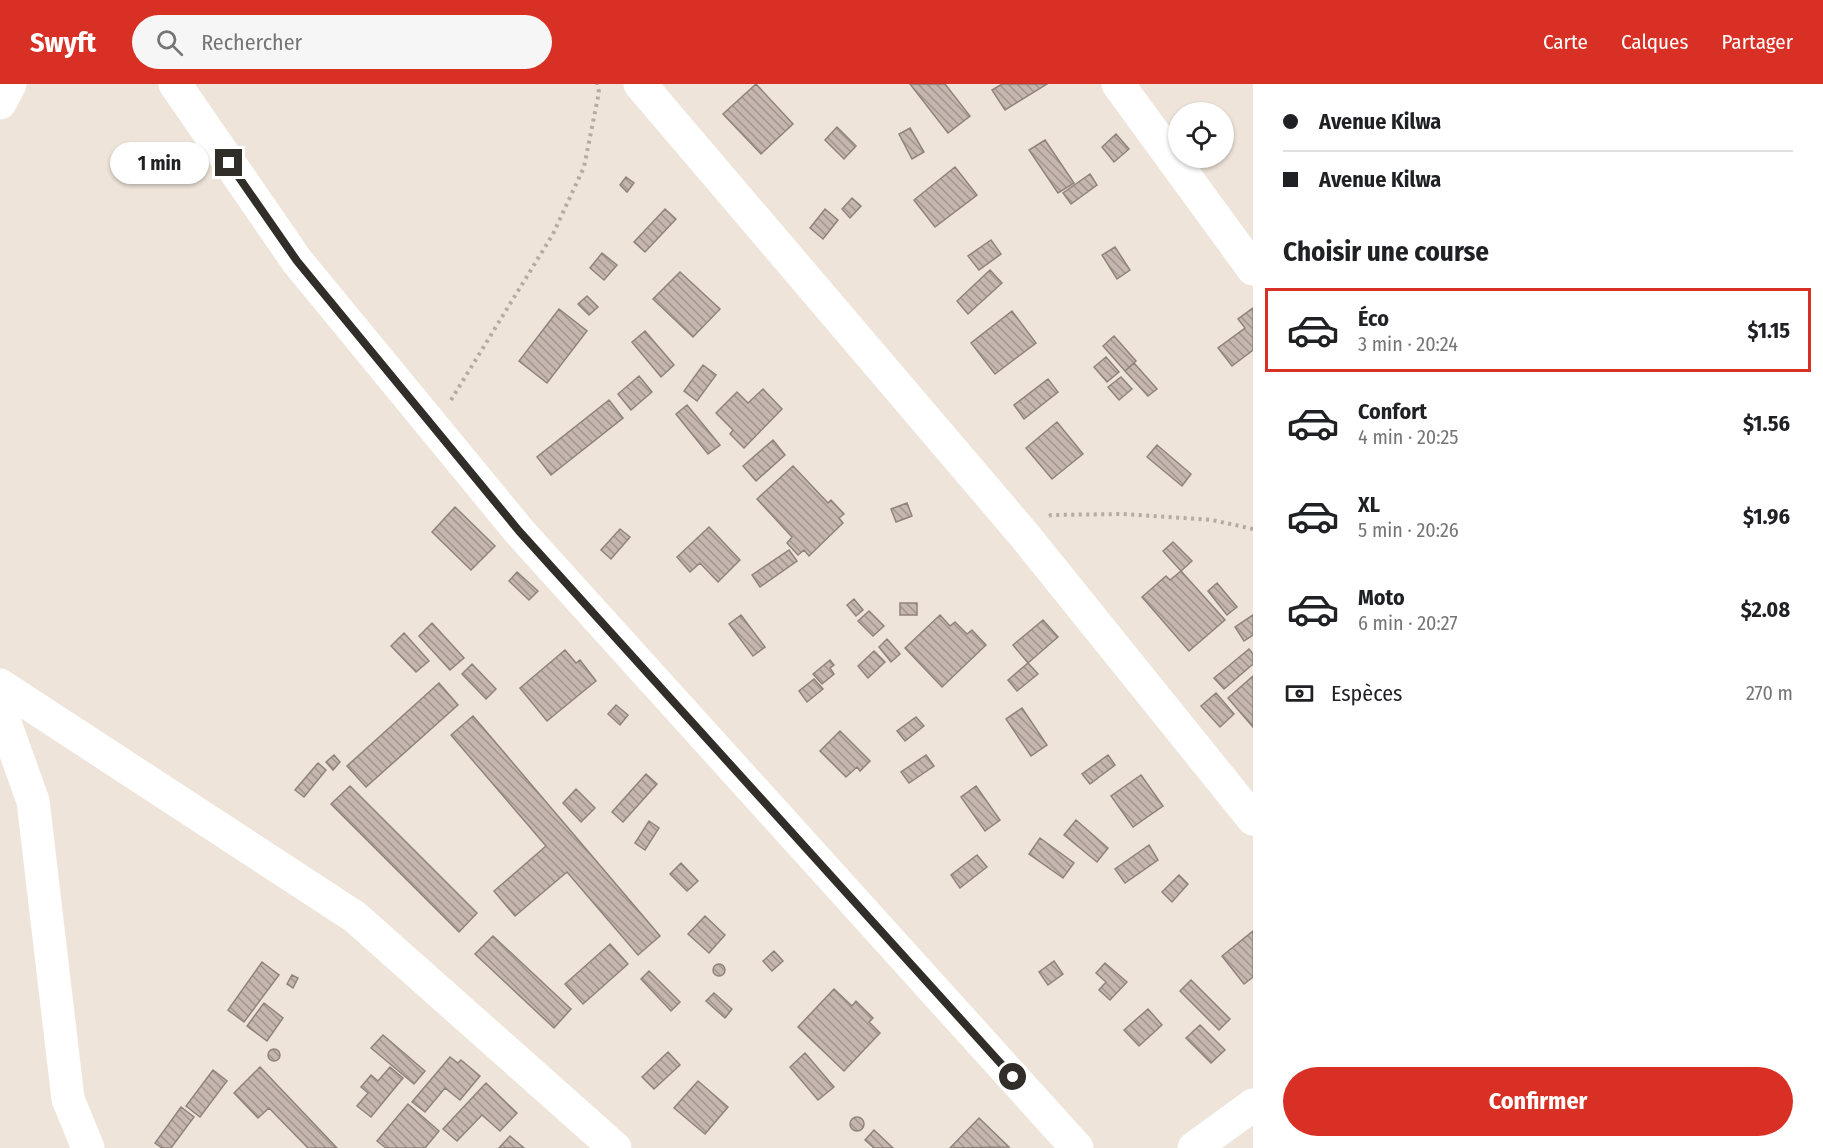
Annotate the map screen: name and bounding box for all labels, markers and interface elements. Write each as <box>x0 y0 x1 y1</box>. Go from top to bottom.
search box <box>132 15 552 69</box>
text: Swyft <box>30 26 96 59</box>
icon: search <box>153 26 186 59</box>
text: Rechercher <box>201 29 302 56</box>
text: Carte <box>1543 29 1588 55</box>
text: Calques <box>1621 29 1688 55</box>
text: Partager <box>1721 29 1793 55</box>
map controls <box>1168 102 1234 168</box>
button: locate <box>1168 102 1234 168</box>
text: Avenue Kilwa <box>1319 108 1441 135</box>
callout: 1 min <box>109 142 208 184</box>
route end <box>215 149 242 176</box>
text: 1 min <box>138 151 181 175</box>
text: Avenue Kilwa <box>1319 166 1441 193</box>
text: Choisir une course <box>1283 236 1489 268</box>
icon: car <box>1286 303 1340 357</box>
text: Éco <box>1358 305 1389 332</box>
text: $1.15 <box>1748 317 1790 344</box>
text: 3 min · 20:24 <box>1358 332 1458 356</box>
icon: car <box>1286 396 1340 450</box>
text: Confort <box>1358 398 1427 425</box>
text: $1.56 <box>1743 410 1790 437</box>
text: 4 min · 20:25 <box>1358 425 1458 449</box>
icon: car <box>1286 489 1340 543</box>
text: XL <box>1358 491 1380 518</box>
text: $1.96 <box>1743 503 1790 530</box>
text: 5 min · 20:26 <box>1358 518 1459 542</box>
icon: car <box>1286 582 1340 636</box>
text: Moto <box>1358 584 1405 611</box>
text: $2.08 <box>1741 596 1790 623</box>
text: 6 min · 20:27 <box>1358 611 1457 635</box>
icon: cash <box>1283 677 1316 710</box>
text: Espèces <box>1331 680 1402 707</box>
text: 270 m <box>1746 681 1793 705</box>
route start <box>999 1063 1026 1090</box>
button: Confirmer <box>1283 1067 1793 1136</box>

